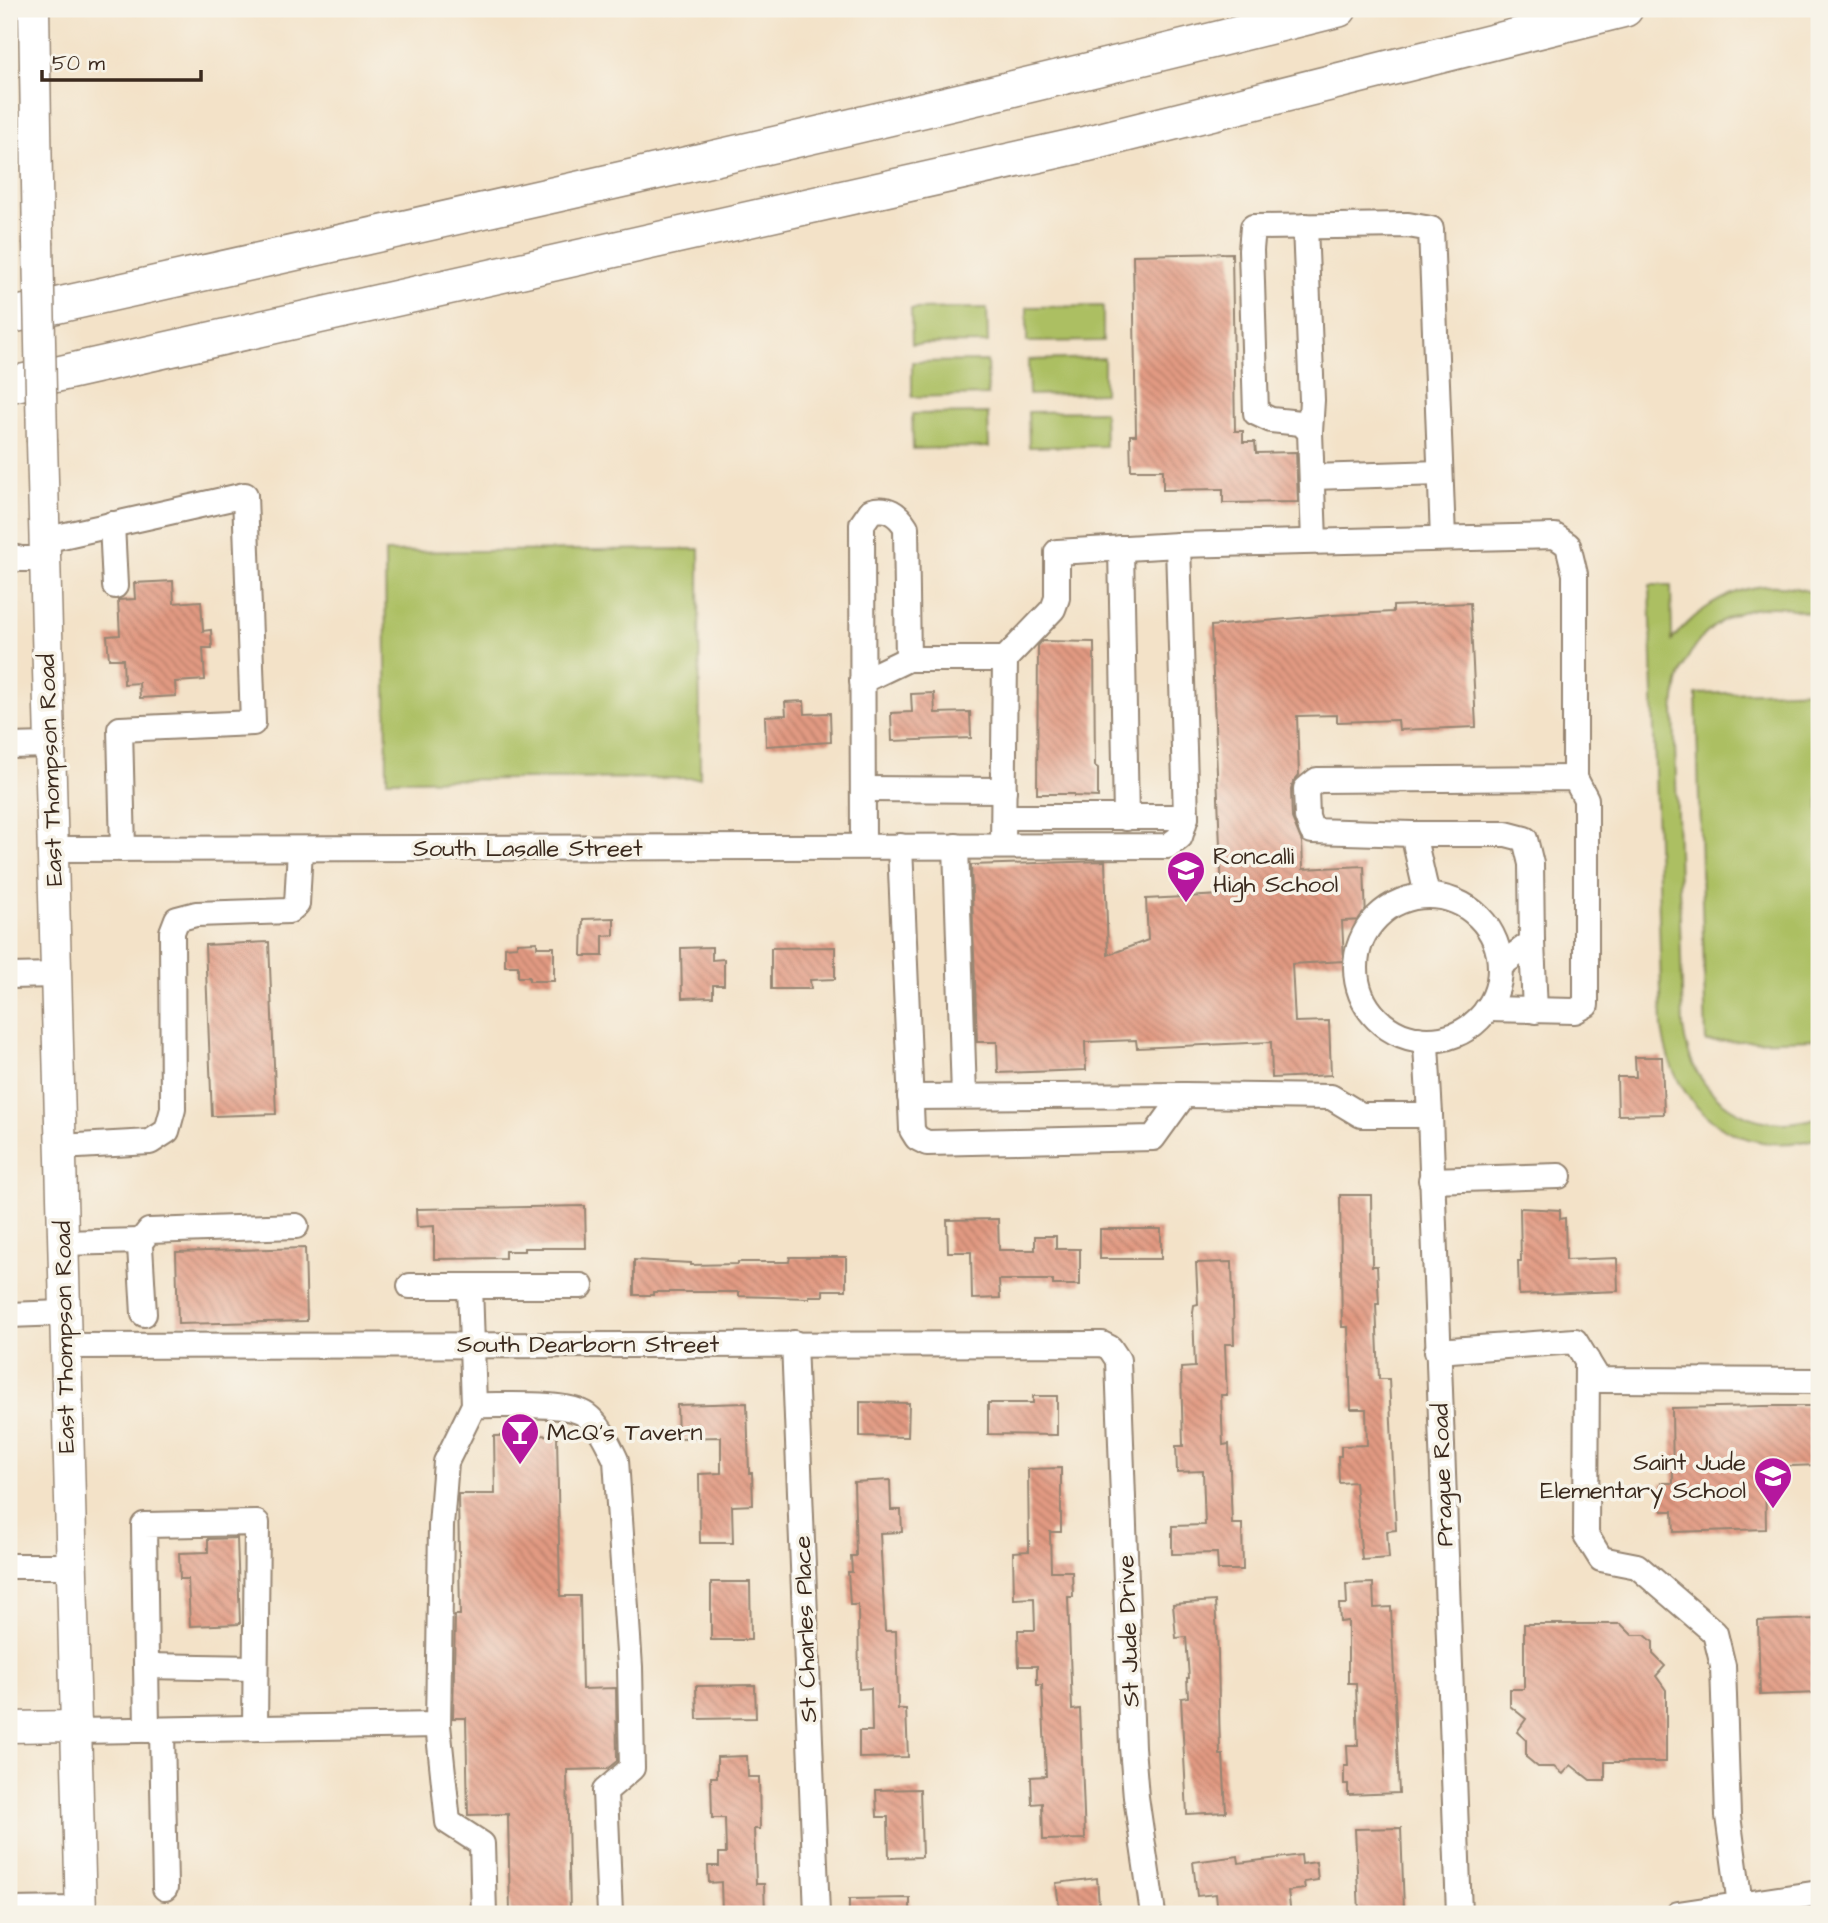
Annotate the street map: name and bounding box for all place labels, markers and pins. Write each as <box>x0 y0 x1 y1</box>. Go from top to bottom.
place label: Roncalli High School <box>1213 840 1338 903</box>
school or university icon: Roncalli High School <box>1165 849 1207 904</box>
bar icon: McQ's Tavern <box>499 1411 541 1466</box>
place label: McQ's Tavern <box>547 1416 703 1450</box>
place label: Saint Jude Elementary School <box>1540 1446 1746 1509</box>
school or university icon: Saint Jude Elementary School <box>1752 1455 1794 1510</box>

